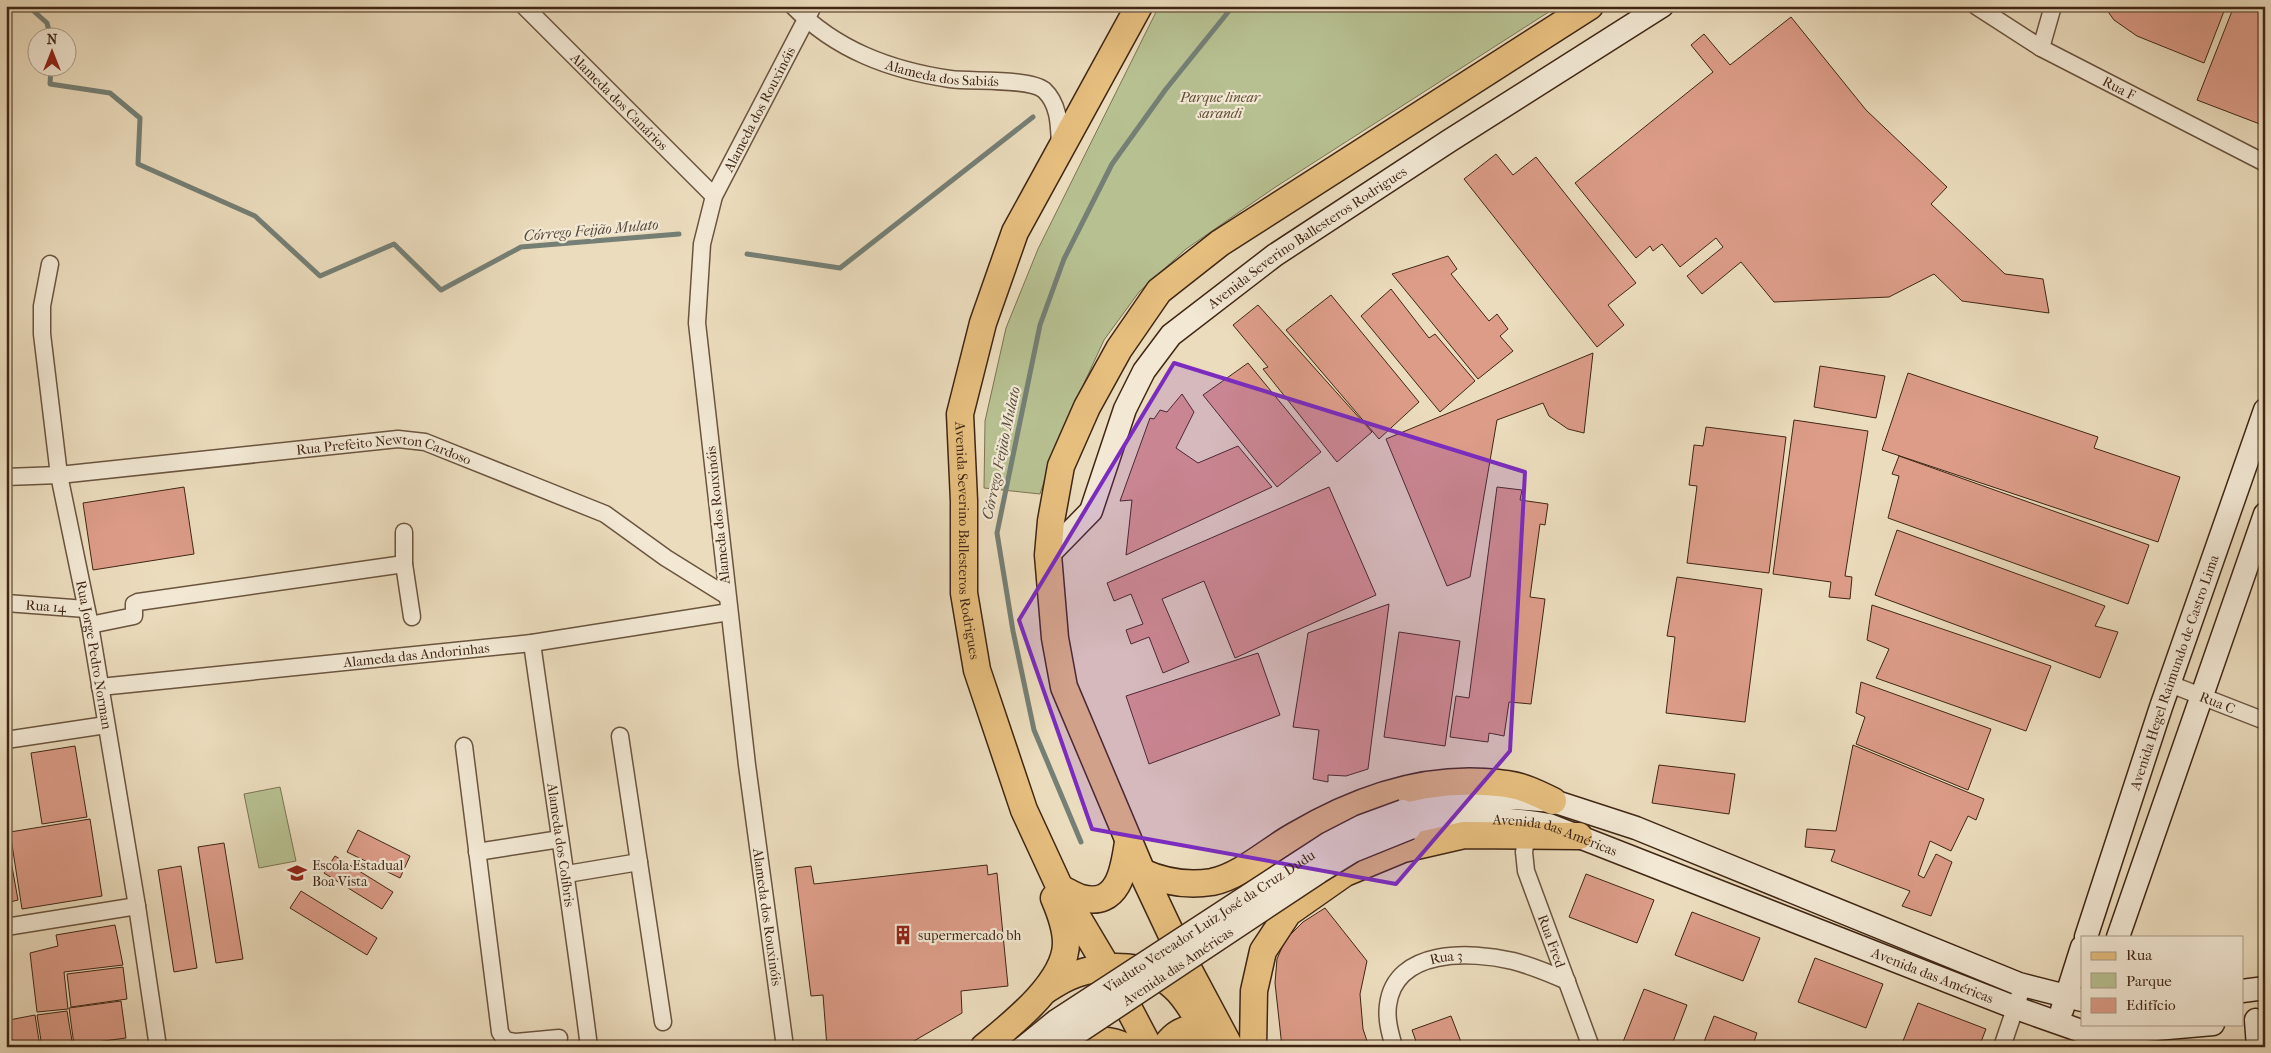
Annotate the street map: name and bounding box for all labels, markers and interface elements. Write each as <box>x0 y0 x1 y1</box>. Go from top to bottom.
north arrow <box>28 28 78 78</box>
text: N <box>47 31 58 48</box>
street label: Alameda dos Rouxinóis <box>719 44 799 175</box>
street label: Alameda dos Canários <box>566 48 672 154</box>
street label: Alameda dos Sabiás <box>882 55 999 90</box>
street label: Rua F <box>2100 72 2139 104</box>
park label: Parque linear sarandi <box>1179 89 1262 122</box>
street label: Avenida Severino Ballesteros Rodrigues <box>1203 163 1410 313</box>
water label: Córrego Feijão Mulato <box>523 215 659 245</box>
water label: Córrego Feijão Mulato <box>978 385 1024 521</box>
street label: Avenida Severino Ballesteros Rodrigues <box>952 420 984 661</box>
street label: Rua Prefeito Newton Cardoso <box>295 430 474 468</box>
street label: Alameda dos Rouxinóis <box>702 445 734 586</box>
street label: Avenida Hegel Raimundo de Castro Lima <box>2126 552 2222 793</box>
street label: Rua Jorge Pedro Norman <box>72 579 116 731</box>
street label: Rua 14 <box>25 596 68 616</box>
street label: Alameda das Andorinhas <box>341 639 490 671</box>
street label: Rua C <box>2197 688 2238 717</box>
street label: Alameda dos Colíbris <box>544 781 579 908</box>
street label: Avenida das Américas <box>1491 811 1620 859</box>
street label: Alameda dos Rouxinóis <box>749 846 785 987</box>
street label: Viaduto Vereador Luiz José da Cruz Dudu <box>1099 846 1318 997</box>
place label: Escola Estadual Boa Vista <box>312 857 403 890</box>
school or university icon: Escola Estadual Boa Vista <box>286 862 308 884</box>
street label: Rua Fred <box>1534 912 1570 970</box>
street label: Avenida das Américas <box>1118 923 1236 1010</box>
building icon: supermercado bh <box>892 924 914 946</box>
place label: supermercado bh <box>918 927 1022 944</box>
legend <box>2081 936 2244 1026</box>
street label: Avenida das Américas <box>1868 943 1996 1007</box>
text: Rua <box>2126 946 2153 964</box>
street label: Rua 3 <box>1428 947 1463 968</box>
text: Parque <box>2126 972 2172 990</box>
text: Edifício <box>2126 996 2176 1014</box>

